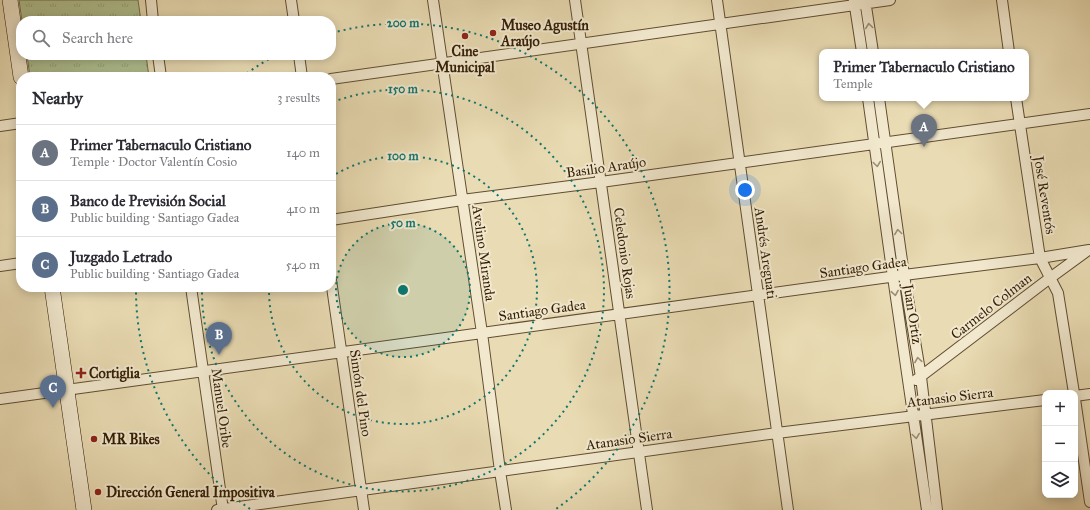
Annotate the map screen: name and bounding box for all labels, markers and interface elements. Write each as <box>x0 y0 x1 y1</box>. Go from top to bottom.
search box <box>16 16 336 60</box>
text: 200 m <box>387 16 420 30</box>
place label: Museo Agustín Araújo <box>500 17 589 51</box>
one-way arrow <box>865 23 874 29</box>
icon: search <box>30 27 52 49</box>
marker: Museo Agustín Araújo <box>488 28 498 38</box>
text: Search here <box>62 29 133 47</box>
marker: Cine Municipal <box>460 31 470 41</box>
place label: Cine Municipal <box>435 43 496 77</box>
popup <box>819 49 1029 101</box>
text: Primer Tabernaculo Cristiano <box>833 58 1015 76</box>
text: Temple <box>833 76 873 92</box>
text: 150 m <box>388 82 419 96</box>
text: Nearby <box>32 88 83 109</box>
text: 3 results <box>277 90 320 106</box>
pin: A <box>911 114 937 147</box>
text: Primer Tabernaculo Cristiano <box>70 136 251 154</box>
text: A <box>41 145 49 161</box>
text: 140 m <box>286 145 320 161</box>
text: 100 m <box>387 149 420 163</box>
street label: Basilio Araújo <box>565 153 647 182</box>
street label: José Reventós <box>1029 153 1059 236</box>
text: Temple · Doctor Valentín Cosio <box>70 154 237 170</box>
one-way arrow <box>872 161 881 167</box>
your location <box>735 180 755 200</box>
text: Banco de Previsión Social <box>70 192 226 210</box>
text: B <box>41 201 49 217</box>
text: 410 m <box>286 201 320 217</box>
street label: Avelino Miranda <box>468 203 499 302</box>
street label: Andrés Areguati <box>751 205 780 300</box>
street label: Celedonio Rojas <box>610 206 639 300</box>
text: Public building · Santiago Gadea <box>70 210 239 226</box>
text: 50 m <box>390 216 417 230</box>
one-way arrow <box>894 229 903 235</box>
text: Juzgado Letrado <box>70 248 172 266</box>
street label: Santiago Gadea <box>818 253 908 282</box>
text: C <box>41 257 49 273</box>
text: 540 m <box>286 257 320 273</box>
text: Public building · Santiago Gadea <box>70 266 239 282</box>
street label: Carmelo Colman <box>948 269 1035 343</box>
street label: Juan Ortiz <box>898 281 926 346</box>
centre of rings <box>396 283 410 297</box>
one-way arrow <box>890 290 899 296</box>
street label: Santiago Gadea <box>497 296 587 325</box>
pin: B <box>206 322 232 355</box>
street label: Simón del Pino <box>346 349 375 438</box>
one-way arrow <box>914 357 923 363</box>
place label: Cortiglia <box>89 365 141 383</box>
street label: Manuel Oribe <box>208 367 236 449</box>
marker: Cortiglia <box>76 368 86 378</box>
pin: C <box>40 375 66 408</box>
street label: Atanasio Sierra <box>905 384 994 411</box>
map controls <box>1042 390 1078 498</box>
button: + <box>1042 390 1078 426</box>
street label: Atanasio Sierra <box>584 425 673 454</box>
button: − <box>1042 426 1078 462</box>
place label: MR Bikes <box>102 431 160 448</box>
one-way arrow <box>911 432 920 439</box>
marker: MR Bikes <box>89 434 99 444</box>
button: layers <box>1042 462 1078 498</box>
place label: Dirección General Impositiva <box>106 484 276 502</box>
marker: Dirección General Impositiva <box>93 487 103 497</box>

